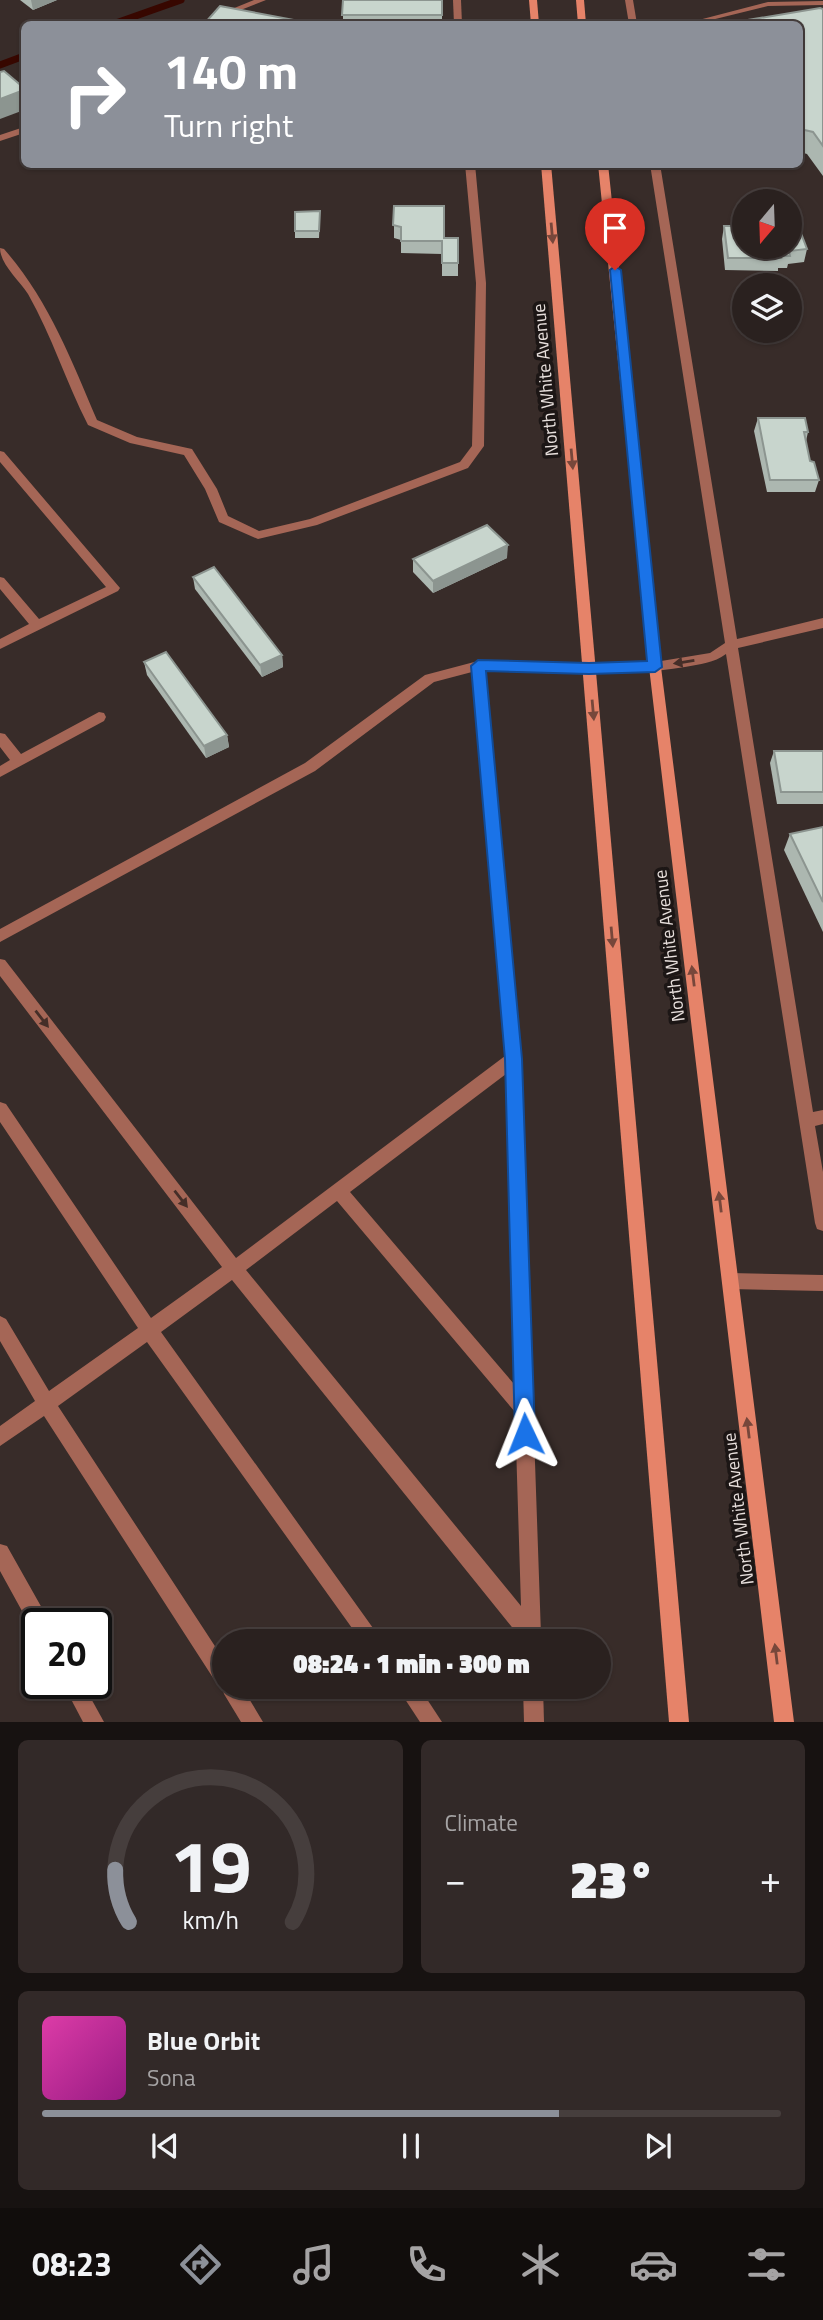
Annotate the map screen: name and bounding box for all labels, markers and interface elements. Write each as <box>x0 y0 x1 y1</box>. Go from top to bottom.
text: 140 m <box>164 33 298 108</box>
icon: right <box>49 49 140 140</box>
text: Turn right <box>164 101 293 149</box>
north arrow <box>732 189 802 259</box>
map controls <box>732 189 802 343</box>
pin <box>585 198 645 270</box>
icon: arrive <box>596 209 634 247</box>
one-way arrow <box>547 222 558 244</box>
button: layers <box>732 273 802 343</box>
street label: North White Avenue <box>525 303 565 457</box>
one-way arrow <box>566 448 577 470</box>
one-way arrow <box>673 657 695 668</box>
one-way arrow <box>588 699 599 721</box>
street label: North White Avenue <box>646 868 692 1024</box>
one-way arrow <box>607 926 618 948</box>
one-way arrow <box>687 965 698 987</box>
one-way arrow <box>34 1010 48 1028</box>
one-way arrow <box>173 1190 187 1208</box>
one-way arrow <box>715 1191 726 1213</box>
position arrow <box>488 1397 562 1471</box>
one-way arrow <box>742 1417 753 1439</box>
street label: North White Avenue <box>715 1431 761 1587</box>
speed limit sign: 20 <box>21 1608 112 1699</box>
one-way arrow <box>770 1643 781 1665</box>
text: 08:24 · 1 min · 300 m <box>293 1644 530 1683</box>
text: Climate <box>445 1805 518 1840</box>
text: 19 <box>169 1811 251 1921</box>
text: 23° <box>570 1839 656 1918</box>
text: − <box>445 1850 466 1908</box>
text: + <box>760 1850 781 1908</box>
text: km/h <box>182 1901 239 1939</box>
text: Blue Orbit <box>147 2021 260 2060</box>
text: Sona <box>147 2060 195 2095</box>
icon: previous <box>146 2127 184 2165</box>
icon: pause <box>392 2127 430 2165</box>
icon: next <box>639 2127 677 2165</box>
text: 08:23 <box>32 2240 112 2288</box>
icon: directions <box>176 2240 225 2289</box>
icon: music <box>289 2240 338 2289</box>
icon: phone <box>402 2240 451 2289</box>
icon: climate <box>516 2240 565 2289</box>
icon: car <box>629 2240 678 2289</box>
icon: filters <box>742 2240 791 2289</box>

